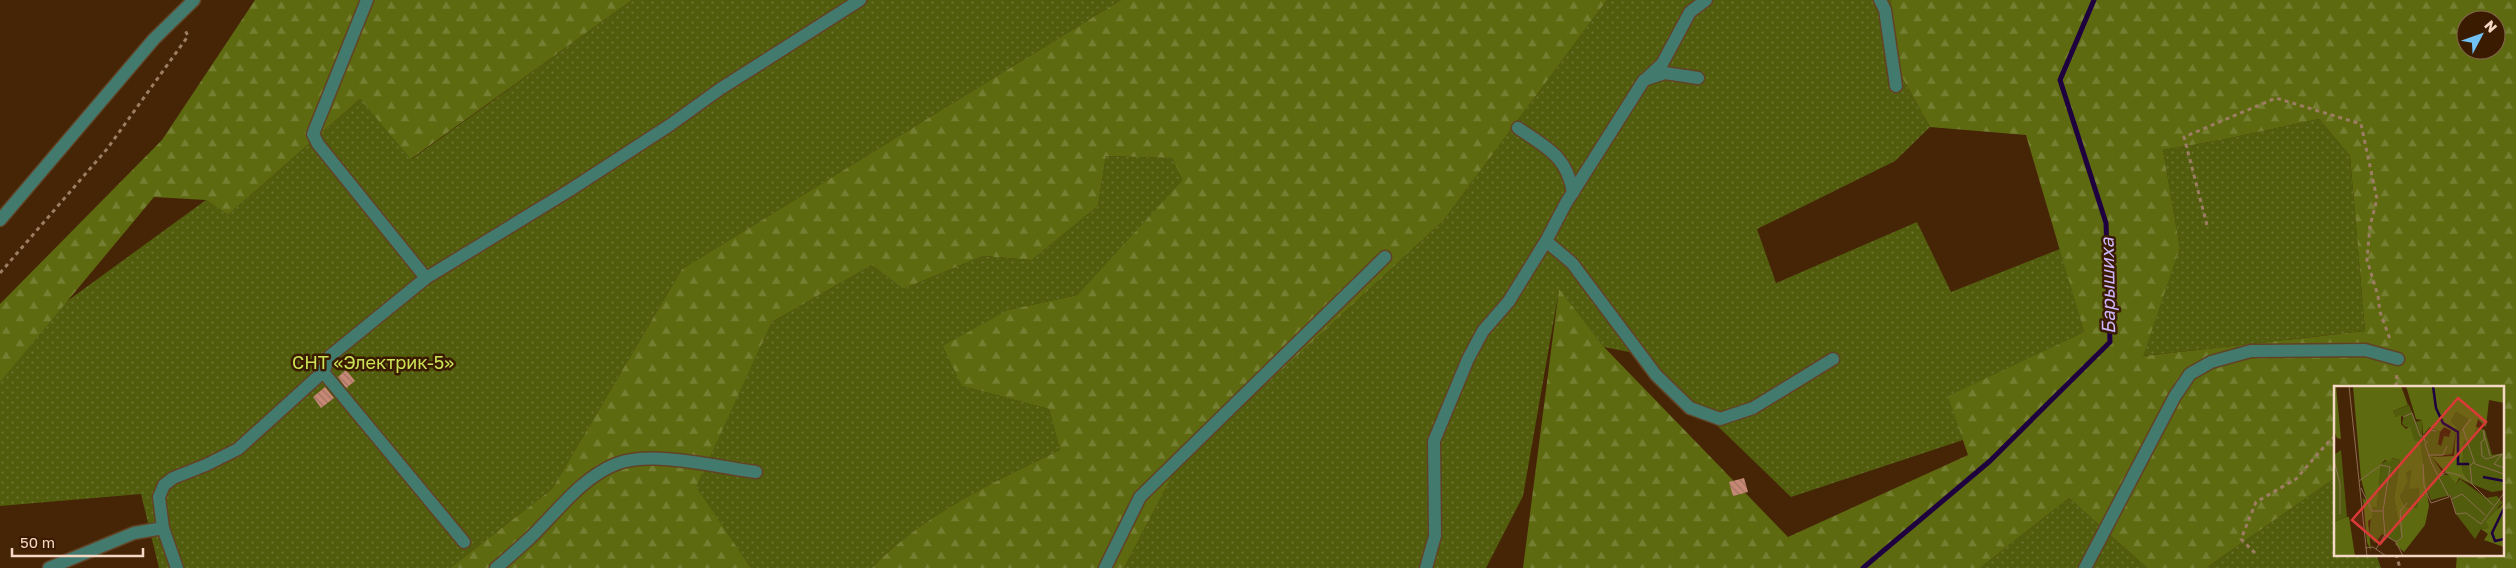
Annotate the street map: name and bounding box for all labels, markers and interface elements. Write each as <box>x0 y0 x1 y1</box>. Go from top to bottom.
north arrow <box>2456 10 2506 60</box>
text: N <box>2481 17 2501 36</box>
water label: Барышиха <box>2095 236 2119 335</box>
park label: СНТ «Электрик-5» <box>292 351 454 373</box>
inset map <box>2334 386 2504 556</box>
scale bar <box>12 526 144 558</box>
text: 50 m <box>20 533 55 551</box>

